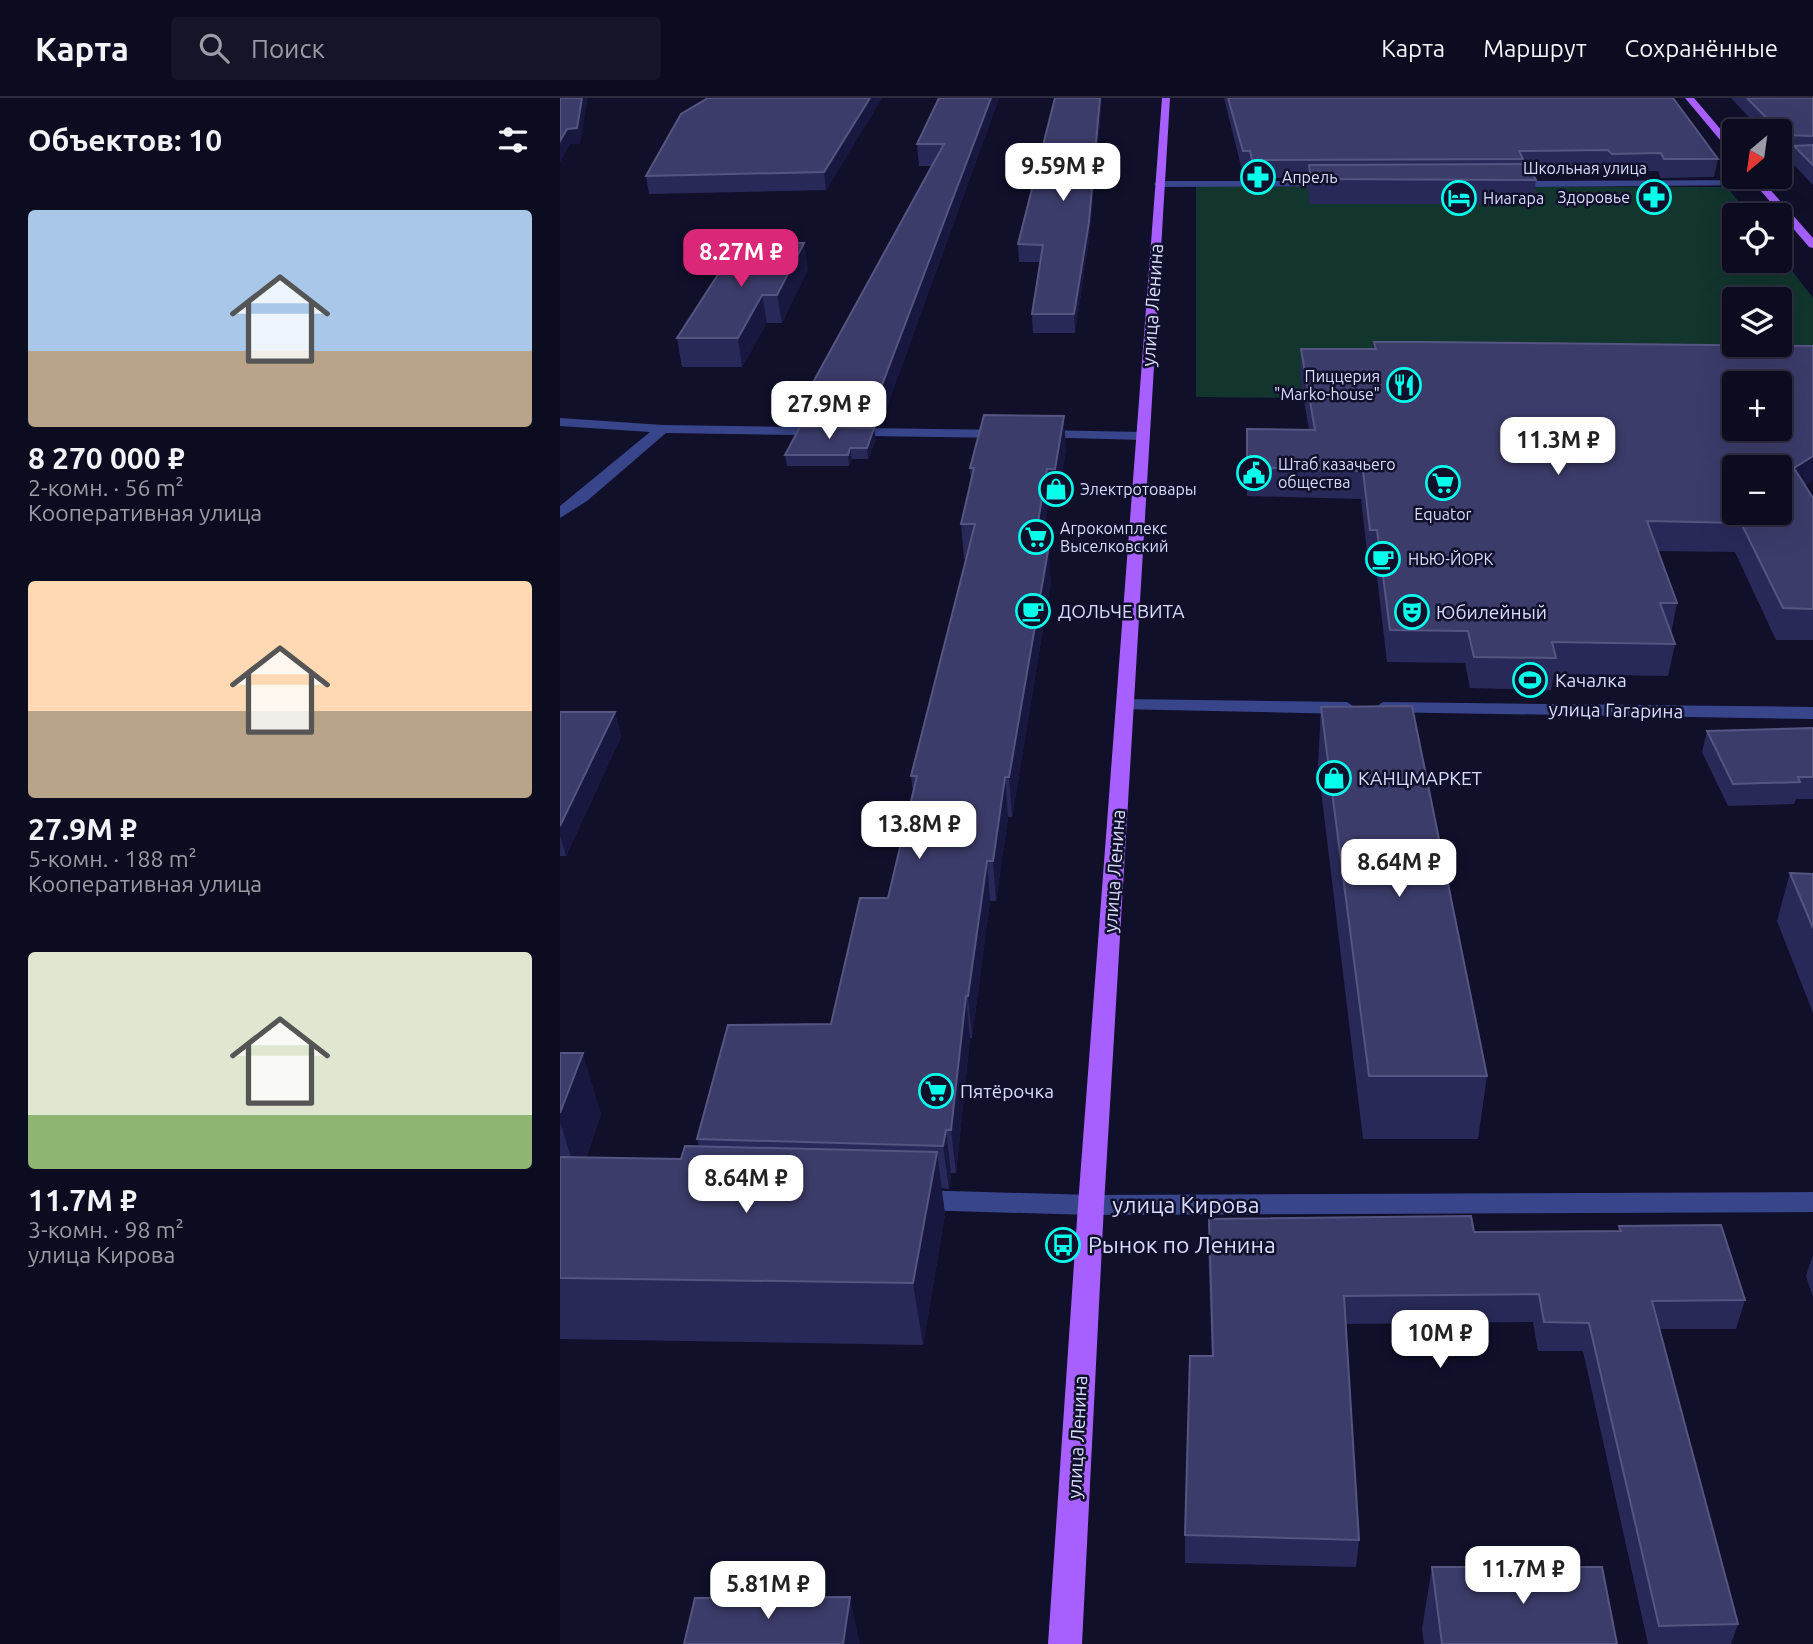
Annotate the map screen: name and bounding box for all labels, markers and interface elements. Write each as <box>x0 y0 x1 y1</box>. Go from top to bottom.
search box <box>171 17 661 80</box>
icon: search <box>195 29 233 67</box>
text: Карта <box>35 30 129 67</box>
text: Поиск <box>251 34 325 63</box>
text: Карта <box>1381 35 1445 62</box>
text: Маршрут <box>1483 35 1587 62</box>
text: Сохранённые <box>1625 35 1778 62</box>
north arrow <box>1722 119 1792 189</box>
map controls <box>1722 119 1792 525</box>
icon: filters <box>494 121 532 159</box>
text: Объектов: 10 <box>28 123 222 157</box>
pin: 9.59M ₽ <box>998 144 1128 203</box>
text: 9.59M ₽ <box>1021 153 1105 178</box>
pharmacy icon: Апрель <box>1239 158 1277 196</box>
street label: Школьная улица <box>1523 159 1647 177</box>
place label: Апрель <box>1282 168 1337 186</box>
pharmacy icon: Здоровье <box>1635 178 1673 216</box>
hotel icon: Ниагара <box>1440 179 1478 217</box>
place label: Здоровье <box>1558 188 1630 206</box>
place label: Ниагара <box>1483 189 1544 207</box>
button: locate <box>1722 203 1792 273</box>
pin: 8.27M ₽ <box>676 230 806 289</box>
text: 8.27M ₽ <box>699 239 783 264</box>
street label: улица Ленина <box>1137 243 1167 367</box>
icon: home <box>217 256 343 382</box>
button: layers <box>1722 287 1792 357</box>
restaurant icon: Пиццерия "Marko-house" <box>1385 366 1423 404</box>
place label: Пиццерия "Marko-house" <box>1274 367 1380 403</box>
button: + <box>1722 371 1792 441</box>
pin: 27.9M ₽ <box>764 382 894 441</box>
text: 27.9M ₽ <box>787 391 871 416</box>
pin: 11.3M ₽ <box>1493 418 1623 477</box>
text: 11.3M ₽ <box>1516 427 1600 452</box>
text: 8 270 000 ₽ <box>28 441 185 475</box>
public building icon: Штаб казачьего общества <box>1235 454 1273 492</box>
place label: Штаб казачьего общества <box>1278 455 1396 491</box>
button: − <box>1722 455 1792 525</box>
supermarket icon: Equator <box>1424 464 1462 502</box>
shop icon: Электротовары <box>1037 470 1075 508</box>
text: 2-комн. · 56 m² <box>28 475 184 500</box>
place label: Электротовары <box>1080 480 1197 498</box>
text: Кооперативная улица <box>28 500 262 525</box>
place label: Equator <box>1414 505 1472 523</box>
supermarket icon: Агрокомплекс Выселковский <box>1017 518 1055 556</box>
place label: Агрокомплекс Выселковский <box>1060 519 1168 555</box>
cafe icon: НЬЮ-ЙОРК <box>1364 540 1402 578</box>
place label: НЬЮ-ЙОРК <box>1408 549 1493 568</box>
cafe icon: ДОЛЬЧЕ ВИТА <box>1014 592 1052 630</box>
theatre icon: Юбилейный <box>1393 593 1431 631</box>
place label: ДОЛЬЧЕ ВИТА <box>1058 600 1185 622</box>
place label: Юбилейный <box>1436 601 1547 623</box>
icon: home <box>217 627 343 753</box>
sports icon: Качалка <box>1511 661 1549 699</box>
place label: Качалка <box>1555 669 1627 691</box>
street label: улица Гагарина <box>1549 698 1683 722</box>
shop icon: КАНЦМАРКЕТ <box>1315 759 1353 797</box>
place label: КАНЦМАРКЕТ <box>1358 767 1483 789</box>
pin: 13.8M ₽ <box>854 802 984 861</box>
street label: улица Ленина <box>1099 809 1129 933</box>
text: 13.8M ₽ <box>877 811 961 836</box>
text: 27.9M ₽ <box>28 812 137 846</box>
pin: 8.64M ₽ <box>1334 840 1464 899</box>
text: 5-комн. · 188 m² <box>28 846 197 871</box>
text: 8.64M ₽ <box>1357 849 1441 874</box>
text: Кооперативная улица <box>28 871 262 896</box>
icon: home <box>217 998 343 1124</box>
supermarket icon: Пятёрочка <box>917 1072 955 1110</box>
place label: Пятёрочка <box>960 1080 1054 1102</box>
pin: 8.64M ₽ <box>681 1156 811 1215</box>
text: 8.64M ₽ <box>704 1165 788 1190</box>
text: 11.7M ₽ <box>28 1183 137 1217</box>
street label: улица Кирова <box>1112 1192 1260 1217</box>
text: 3-комн. · 98 m² <box>28 1217 184 1242</box>
bus stop icon: Рынок по Ленина <box>1044 1226 1082 1264</box>
place label: Рынок по Ленина <box>1088 1232 1276 1257</box>
text: улица Кирова <box>28 1242 175 1267</box>
pin: 10M ₽ <box>1391 1310 1489 1370</box>
text: 10M ₽ <box>1408 1320 1472 1345</box>
street label: улица Ленина <box>1063 1375 1091 1499</box>
pin: 11.7M ₽ <box>1458 1546 1588 1606</box>
text: 11.7M ₽ <box>1481 1556 1565 1581</box>
pin: 5.81M ₽ <box>703 1562 833 1621</box>
text: 5.81M ₽ <box>726 1571 810 1596</box>

